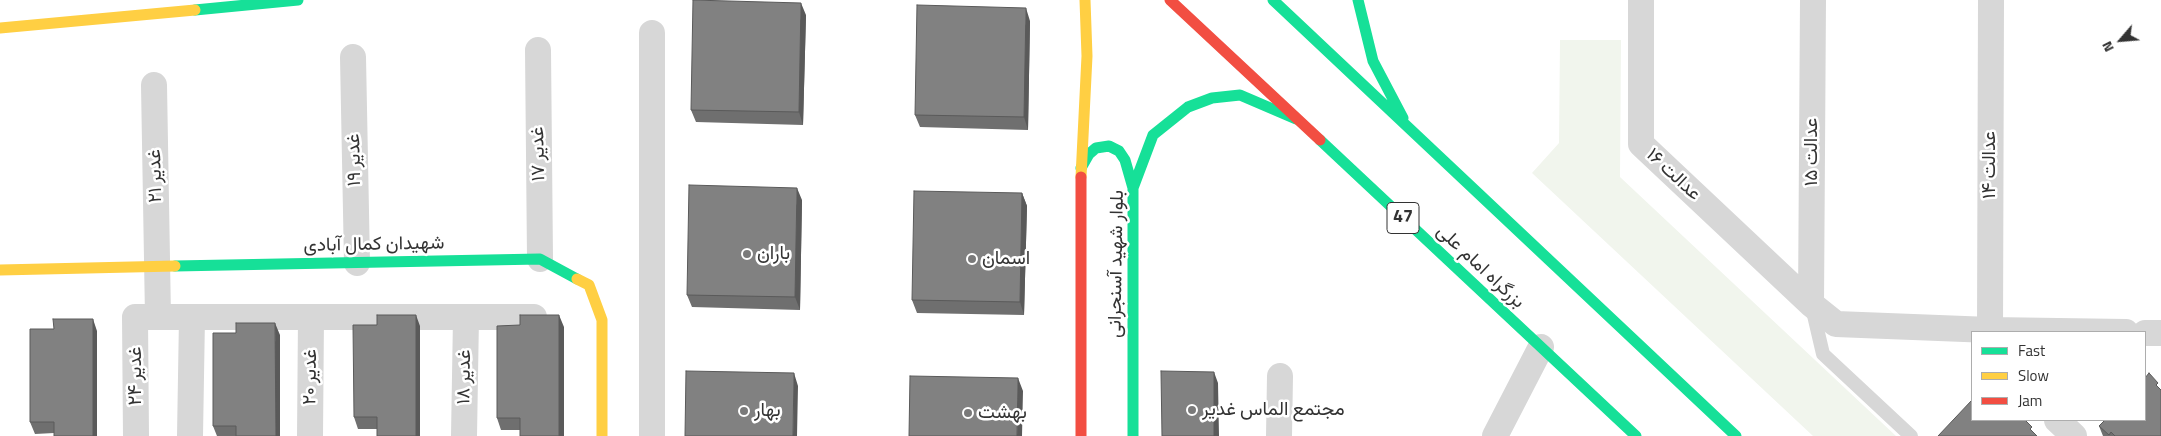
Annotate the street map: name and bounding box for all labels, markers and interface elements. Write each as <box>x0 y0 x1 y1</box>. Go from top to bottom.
north arrow <box>2096 15 2146 65</box>
text: N <box>2096 38 2119 56</box>
street label: عدالت ۱۵ <box>1801 118 1823 186</box>
street label: غدیر ۱۷ <box>527 126 551 182</box>
street label: عدالت ۱۴ <box>1979 131 2001 199</box>
street label: غدیر ۱۹ <box>343 133 367 187</box>
street label: عدالت ۱۶ <box>1641 144 1705 206</box>
street label: غدیر ۲۱ <box>144 149 168 203</box>
street label: بلوار شهید آسنجرانی <box>1104 190 1130 338</box>
road number: 47 <box>1387 202 1419 234</box>
street label: بزرگراه امام علی <box>1431 220 1529 314</box>
street label: شهیدان کمال آبادی <box>303 232 445 258</box>
place label: باران <box>757 243 790 265</box>
marker: باران <box>741 248 753 260</box>
place label: اسمان <box>982 248 1030 270</box>
marker: اسمان <box>966 253 978 265</box>
legend <box>1971 331 2146 421</box>
text: Fast <box>2018 339 2045 362</box>
street label: غدیر ۲۴ <box>125 347 147 405</box>
street label: غدیر ۲۰ <box>299 349 323 405</box>
street label: غدیر ۱۸ <box>453 349 477 405</box>
text: Slow <box>2018 364 2049 387</box>
text: Jam <box>2018 389 2042 412</box>
place label: مجتمع الماس غدیر <box>1202 399 1345 421</box>
place label: بهار <box>754 400 781 422</box>
place label: بهشت <box>978 402 1027 424</box>
marker: مجتمع الماس غدیر <box>1186 404 1198 416</box>
marker: بهار <box>738 405 750 417</box>
marker: بهشت <box>962 407 974 419</box>

